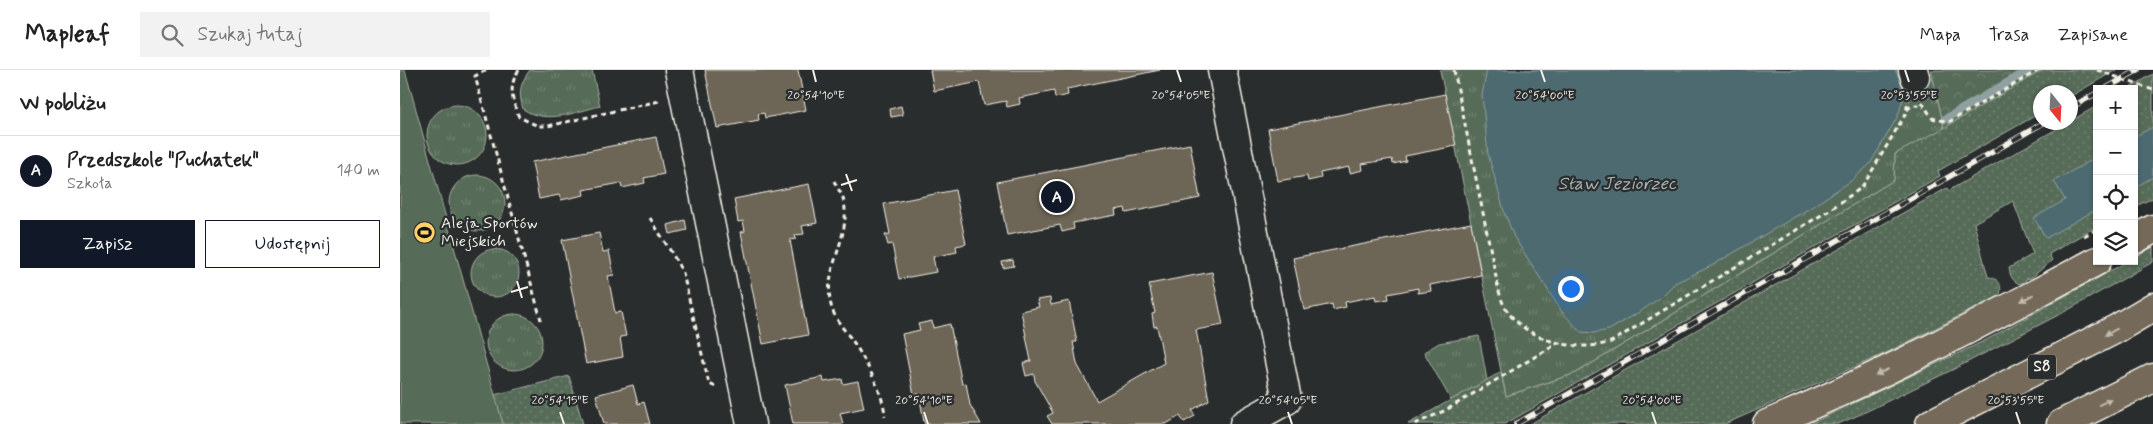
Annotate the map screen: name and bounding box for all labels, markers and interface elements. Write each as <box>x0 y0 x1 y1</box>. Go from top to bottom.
search box <box>140 12 490 57</box>
text: Mapleaf <box>25 19 110 50</box>
icon: search <box>158 21 186 49</box>
text: Szukaj tutaj <box>198 22 303 47</box>
text: Mapa <box>1920 23 1961 47</box>
text: Trasa <box>1989 23 2029 47</box>
text: Zapisane <box>2057 23 2128 47</box>
north arrow <box>2033 85 2078 130</box>
map controls <box>2093 85 2138 265</box>
button: + <box>2093 85 2138 130</box>
text: 20°54'10"E <box>787 88 845 104</box>
text: 20°54'05"E <box>1152 88 1210 104</box>
text: 20°54'00"E <box>1516 88 1574 104</box>
text: 20°53'55"E <box>1881 88 1937 104</box>
text: W pobliżu <box>20 89 106 117</box>
button: − <box>2093 130 2138 175</box>
text: Przedszkole "Puchatek" <box>67 148 259 173</box>
text: A <box>31 160 41 181</box>
text: 140 m <box>336 160 380 181</box>
water label: Staw Jeziorzec <box>1558 172 1677 196</box>
text: Szkoła <box>67 173 113 194</box>
button: locate <box>2093 175 2138 220</box>
pin: A <box>1041 178 1073 216</box>
place label: Aleja Sportów Miejskich <box>441 213 538 252</box>
button: Zapisz <box>20 220 195 268</box>
button: Udostępnij <box>205 220 380 268</box>
sports icon: Aleja Sportów Miejskich <box>413 220 437 244</box>
button: layers <box>2093 220 2138 265</box>
your location <box>1558 276 1584 302</box>
one-way arrow <box>2020 294 2034 303</box>
one-way arrow <box>2103 328 2118 336</box>
road number: S8 <box>2028 354 2056 380</box>
one-way arrow <box>1875 368 1889 376</box>
text: 20°54'15"E <box>532 393 588 409</box>
text: 20°54'10"E <box>895 393 953 409</box>
text: 20°54'05"E <box>1259 393 1317 409</box>
text: 20°54'00"E <box>1623 393 1681 409</box>
text: 20°53'55"E <box>1988 393 2044 409</box>
one-way arrow <box>2098 398 2112 406</box>

